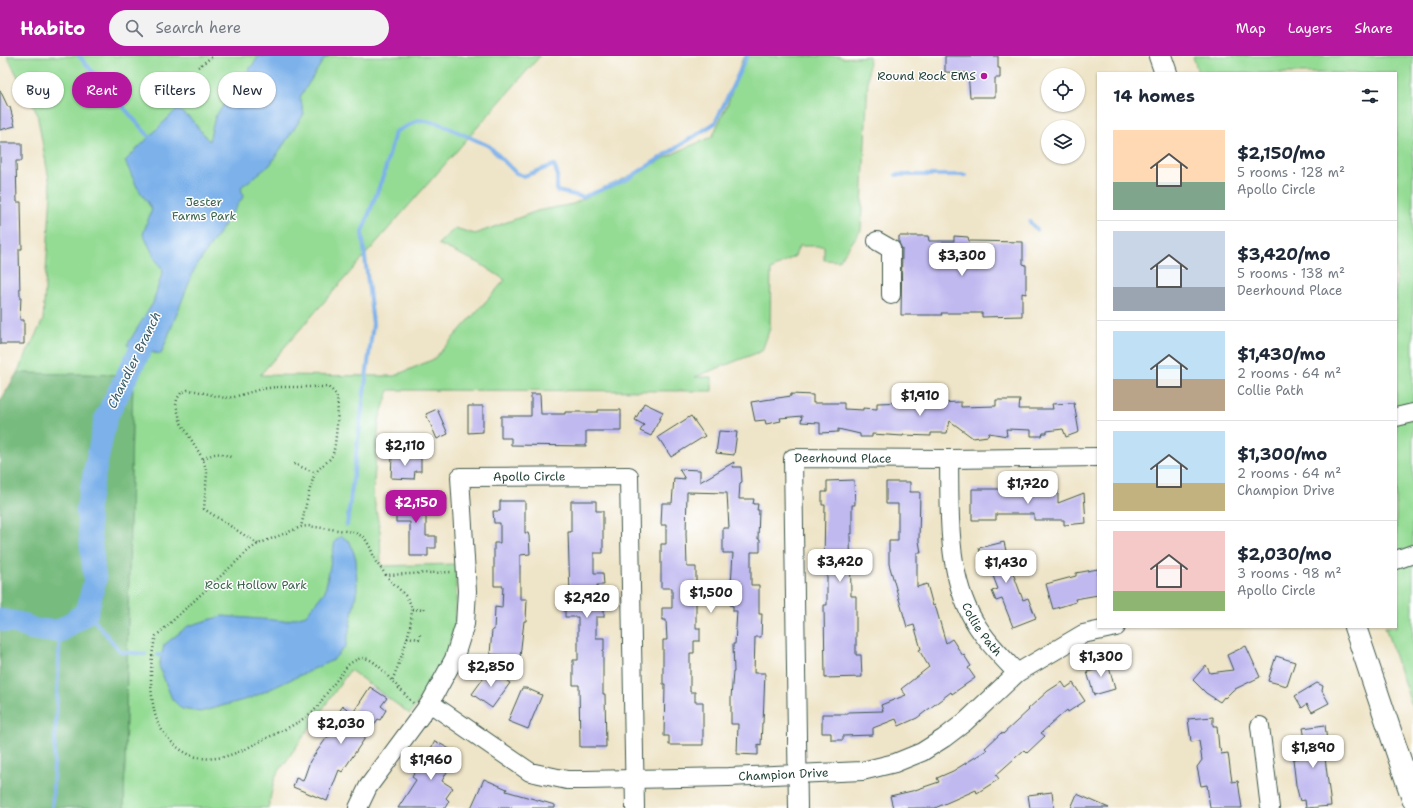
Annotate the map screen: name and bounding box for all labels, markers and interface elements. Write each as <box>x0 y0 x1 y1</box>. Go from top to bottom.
search box <box>109 10 389 46</box>
text: Habito <box>20 16 85 41</box>
icon: search <box>123 17 145 39</box>
text: Search here <box>155 18 241 38</box>
text: Map <box>1236 19 1266 37</box>
text: Layers <box>1288 19 1332 37</box>
text: Share <box>1354 19 1393 37</box>
place label: Round Rock EMS <box>877 68 976 84</box>
map controls <box>1041 68 1085 164</box>
button: locate <box>1041 68 1085 112</box>
marker: Round Rock EMS <box>979 71 989 81</box>
chip: Buy <box>12 72 64 108</box>
chip: Rent <box>72 72 132 108</box>
chip: Filters <box>140 72 210 108</box>
chip: New <box>218 72 276 108</box>
text: 14 homes <box>1113 85 1195 107</box>
icon: filters <box>1359 85 1381 107</box>
button: layers <box>1041 120 1085 164</box>
text: $2,150/mo <box>1237 142 1326 164</box>
icon: home <box>1145 146 1193 194</box>
text: 5 rooms · 128 m² <box>1237 164 1345 181</box>
text: Apollo Circle <box>1237 181 1316 198</box>
park label: Jester Farms Park <box>172 194 236 224</box>
pin: $3,300 <box>929 243 995 277</box>
text: $3,420/mo <box>1237 243 1330 265</box>
text: $3,300 <box>938 247 986 264</box>
icon: home <box>1145 247 1193 295</box>
text: 5 rooms · 138 m² <box>1237 265 1345 282</box>
text: Deerhound Place <box>1237 282 1342 299</box>
water label: Chandler Branch <box>103 309 165 411</box>
text: $1,430/mo <box>1237 343 1326 365</box>
icon: home <box>1145 347 1193 395</box>
text: 2 rooms · 64 m² <box>1237 365 1341 382</box>
text: Collie Path <box>1237 382 1304 399</box>
pin: $1,910 <box>887 383 953 417</box>
text: $1,910 <box>900 387 940 404</box>
pin: $2,110 <box>372 433 438 467</box>
text: $2,110 <box>385 437 425 454</box>
text: $1,300/mo <box>1237 443 1327 465</box>
icon: home <box>1145 447 1193 495</box>
street label: Deerhound Place <box>794 450 892 467</box>
text: 2 rooms · 64 m² <box>1237 465 1341 482</box>
street label: Apollo Circle <box>493 468 566 485</box>
pin: $1,720 <box>995 471 1061 505</box>
text: $1,720 <box>1007 475 1049 492</box>
text: Champion Drive <box>1237 482 1335 499</box>
pin: $2,150 <box>383 490 449 524</box>
text: $2,150 <box>394 494 438 511</box>
text: $2,030/mo <box>1237 543 1332 565</box>
icon: home <box>1145 547 1193 595</box>
pin: $3,420 <box>807 549 873 583</box>
pin: $1,430 <box>973 550 1039 584</box>
text: $3,420 <box>817 553 863 570</box>
text: $1,430 <box>984 554 1028 571</box>
text: 3 rooms · 98 m² <box>1237 565 1341 582</box>
park label: Rock Hollow Park <box>205 577 307 593</box>
pin: $1,500 <box>678 580 744 614</box>
text: Apollo Circle <box>1237 582 1316 599</box>
text: $1,500 <box>689 584 733 601</box>
pin: $2,920 <box>554 585 620 619</box>
text: $2,920 <box>564 589 610 606</box>
street label: Collie Path <box>958 600 1006 660</box>
pin: $1,300 <box>1068 644 1134 678</box>
text: $1,300 <box>1079 648 1123 665</box>
pin: $2,850 <box>458 654 524 688</box>
text: $2,850 <box>467 658 515 675</box>
pin: $2,030 <box>308 711 374 745</box>
text: $2,030 <box>317 715 365 732</box>
pin: $1,890 <box>1280 735 1346 769</box>
text: $1,890 <box>1291 739 1335 756</box>
pin: $1,960 <box>398 747 464 781</box>
text: $1,960 <box>410 751 452 768</box>
street label: Champion Drive <box>738 764 829 785</box>

